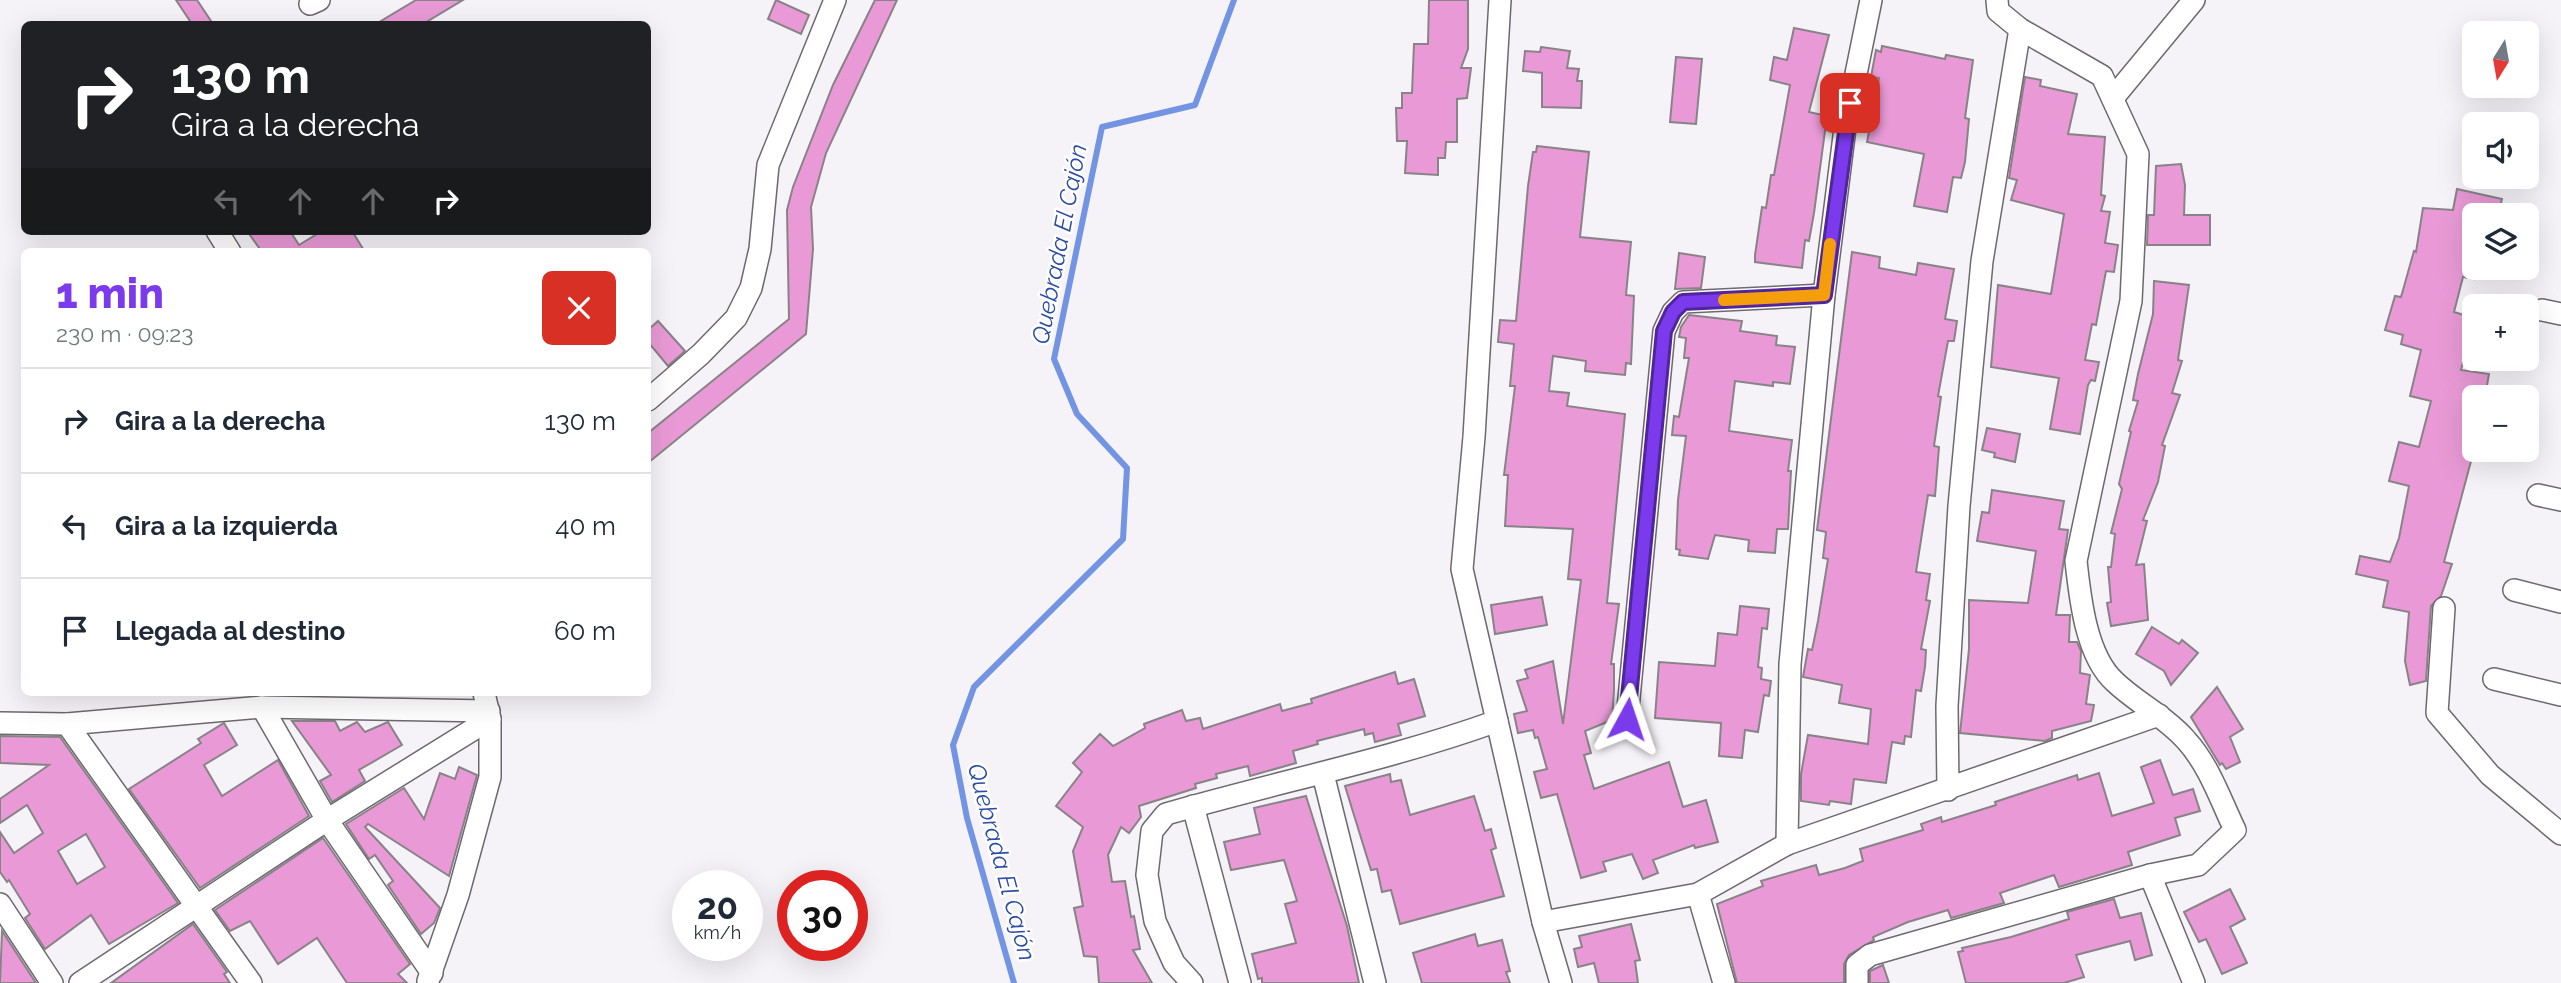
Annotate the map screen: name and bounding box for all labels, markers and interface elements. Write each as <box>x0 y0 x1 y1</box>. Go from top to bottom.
north arrow <box>2462 21 2539 98</box>
map controls <box>2462 21 2539 462</box>
text: 130 m <box>171 47 310 104</box>
icon: right <box>56 49 147 140</box>
pin <box>1820 73 1880 133</box>
icon: arrive <box>1831 84 1869 122</box>
text: Gira a la derecha <box>171 106 419 143</box>
button: sound <box>2462 112 2539 189</box>
water label: Quebrada El Cajón <box>1025 142 1093 346</box>
icon: left <box>208 182 246 220</box>
icon: ahead <box>281 182 319 220</box>
icon: ahead <box>354 182 392 220</box>
icon: right <box>427 182 465 220</box>
button: layers <box>2462 203 2539 280</box>
text: 1 min <box>56 269 164 318</box>
button: close <box>542 271 616 345</box>
button: + <box>2462 294 2539 371</box>
text: 230 m · 09:23 <box>56 320 194 347</box>
button: − <box>2462 385 2539 462</box>
icon: right <box>56 402 94 440</box>
text: Gira a la derecha <box>115 406 325 436</box>
text: 130 m <box>545 406 616 436</box>
icon: left <box>56 507 94 545</box>
text: Gira a la izquierda <box>115 511 338 541</box>
text: 40 m <box>555 511 616 541</box>
icon: arrive <box>56 612 94 650</box>
text: Llegada al destino <box>115 616 345 646</box>
text: 60 m <box>554 616 616 646</box>
position arrow <box>1590 682 1664 756</box>
water label: Quebrada El Cajón <box>962 760 1042 964</box>
speed limit sign: 30 <box>777 870 868 961</box>
text: 20 <box>697 886 738 927</box>
text: km/h <box>694 922 741 943</box>

